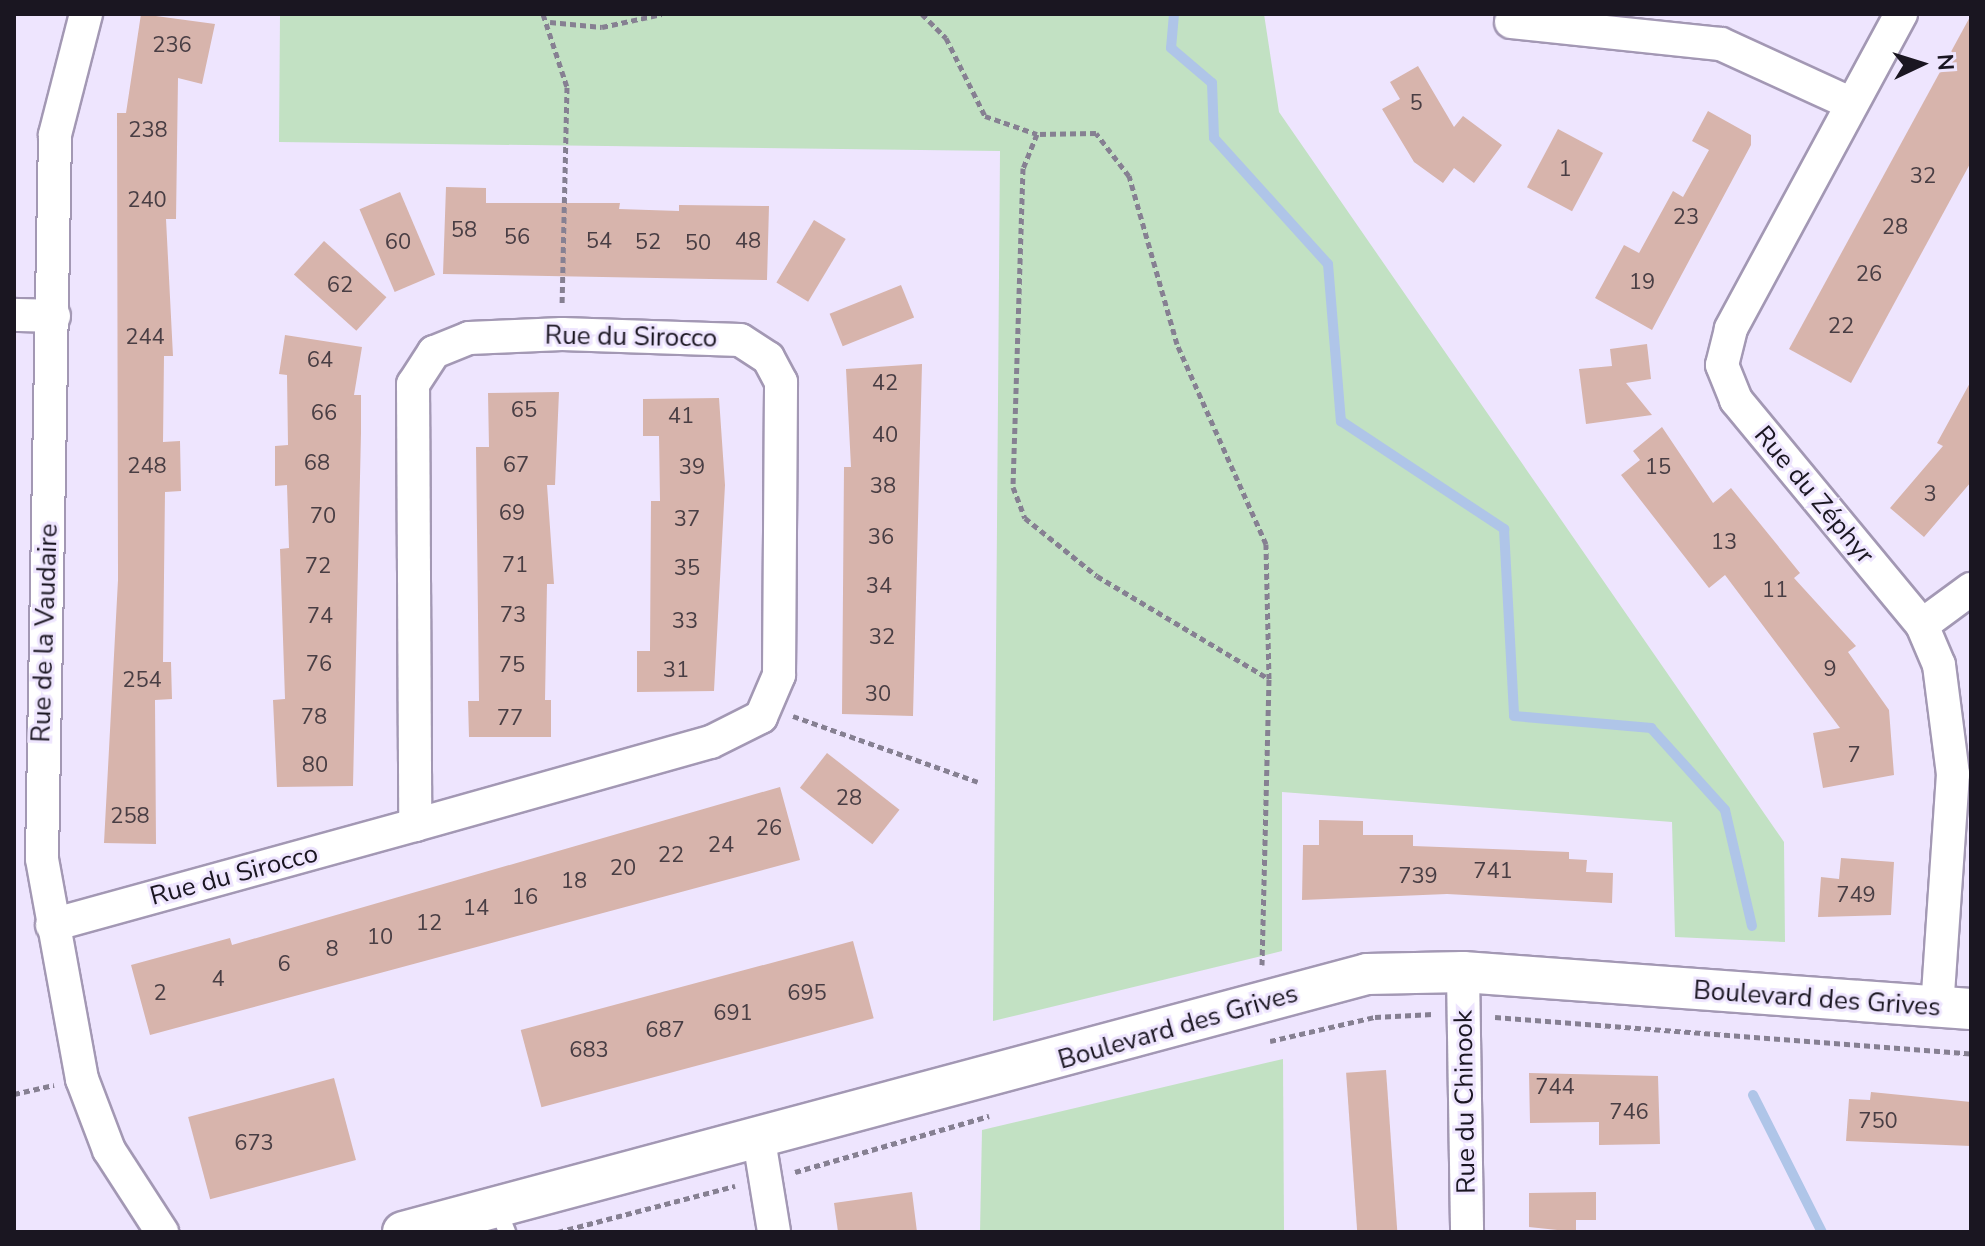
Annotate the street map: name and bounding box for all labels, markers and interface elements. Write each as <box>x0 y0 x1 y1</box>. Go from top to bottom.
north arrow <box>1881 24 1961 104</box>
house number: 236 <box>152 33 192 59</box>
text: N <box>1929 53 1960 72</box>
house number: 5 <box>1409 91 1423 117</box>
house number: 238 <box>128 118 168 144</box>
house number: 1 <box>1558 157 1572 183</box>
house number: 32 <box>1910 164 1936 190</box>
house number: 240 <box>127 188 167 214</box>
house number: 23 <box>1673 205 1699 231</box>
house number: 28 <box>1882 215 1908 241</box>
house number: 58 <box>451 218 477 244</box>
house number: 56 <box>504 225 530 251</box>
house number: 54 <box>586 229 612 255</box>
house number: 48 <box>735 229 761 255</box>
house number: 60 <box>385 230 411 256</box>
house number: 52 <box>635 230 661 256</box>
house number: 50 <box>685 231 711 257</box>
house number: 26 <box>1856 262 1882 288</box>
house number: 19 <box>1629 270 1655 296</box>
house number: 62 <box>327 273 353 299</box>
house number: 22 <box>1828 314 1854 340</box>
street label: Rue du Sirocco <box>544 320 718 354</box>
house number: 244 <box>125 325 165 351</box>
house number: 64 <box>307 348 333 374</box>
house number: 42 <box>872 371 898 397</box>
house number: 65 <box>511 398 537 424</box>
house number: 66 <box>311 401 337 427</box>
house number: 41 <box>668 404 694 430</box>
street label: Rue du Zéphyr <box>1747 420 1881 570</box>
house number: 40 <box>872 423 898 449</box>
house number: 68 <box>304 451 330 477</box>
house number: 67 <box>503 453 529 479</box>
house number: 248 <box>127 454 167 480</box>
house number: 39 <box>679 455 705 481</box>
house number: 15 <box>1645 455 1671 481</box>
house number: 38 <box>870 474 896 500</box>
house number: 3 <box>1923 482 1937 508</box>
house number: 69 <box>499 501 525 527</box>
house number: 70 <box>310 504 336 530</box>
house number: 37 <box>674 507 700 533</box>
street label: Rue de la Vaudaire <box>26 523 64 743</box>
house number: 36 <box>868 525 894 551</box>
house number: 13 <box>1711 530 1737 556</box>
house number: 71 <box>502 553 528 579</box>
house number: 72 <box>305 554 331 580</box>
house number: 35 <box>674 556 700 582</box>
house number: 34 <box>866 574 892 600</box>
house number: 11 <box>1762 578 1788 604</box>
house number: 73 <box>500 603 526 629</box>
house number: 74 <box>307 604 333 630</box>
house number: 33 <box>672 609 698 635</box>
house number: 32 <box>869 625 895 651</box>
house number: 76 <box>306 652 332 678</box>
house number: 75 <box>499 653 525 679</box>
house number: 9 <box>1823 657 1837 683</box>
house number: 31 <box>663 658 689 684</box>
house number: 254 <box>122 668 162 694</box>
house number: 30 <box>865 682 891 708</box>
house number: 78 <box>301 705 327 731</box>
house number: 77 <box>497 706 523 732</box>
house number: 7 <box>1847 743 1861 769</box>
house number: 80 <box>302 753 328 779</box>
house number: 28 <box>836 786 862 812</box>
house number: 258 <box>110 804 150 830</box>
house number: 26 <box>756 816 782 842</box>
house number: 24 <box>708 833 734 859</box>
street label: Rue du Sirocco <box>147 838 321 912</box>
house number: 22 <box>658 843 684 869</box>
house number: 20 <box>610 856 636 882</box>
house number: 741 <box>1473 859 1513 885</box>
house number: 739 <box>1398 864 1438 890</box>
house number: 18 <box>561 869 587 895</box>
house number: 749 <box>1836 883 1876 909</box>
house number: 16 <box>512 885 538 911</box>
house number: 14 <box>463 896 489 922</box>
house number: 12 <box>416 911 442 937</box>
house number: 10 <box>367 925 393 951</box>
house number: 8 <box>325 937 339 963</box>
house number: 6 <box>277 952 291 978</box>
house number: 4 <box>211 967 225 993</box>
street label: Boulevard des Grives <box>1692 975 1942 1023</box>
street label: Boulevard des Grives <box>1055 978 1301 1076</box>
house number: 2 <box>153 981 167 1007</box>
house number: 695 <box>787 981 827 1007</box>
house number: 691 <box>713 1001 753 1027</box>
street label: Rue du Chinook <box>1448 1010 1482 1194</box>
house number: 687 <box>645 1018 685 1044</box>
house number: 683 <box>569 1038 609 1064</box>
house number: 744 <box>1535 1075 1575 1101</box>
house number: 746 <box>1609 1100 1649 1126</box>
house number: 750 <box>1858 1109 1898 1135</box>
house number: 673 <box>234 1131 274 1157</box>

